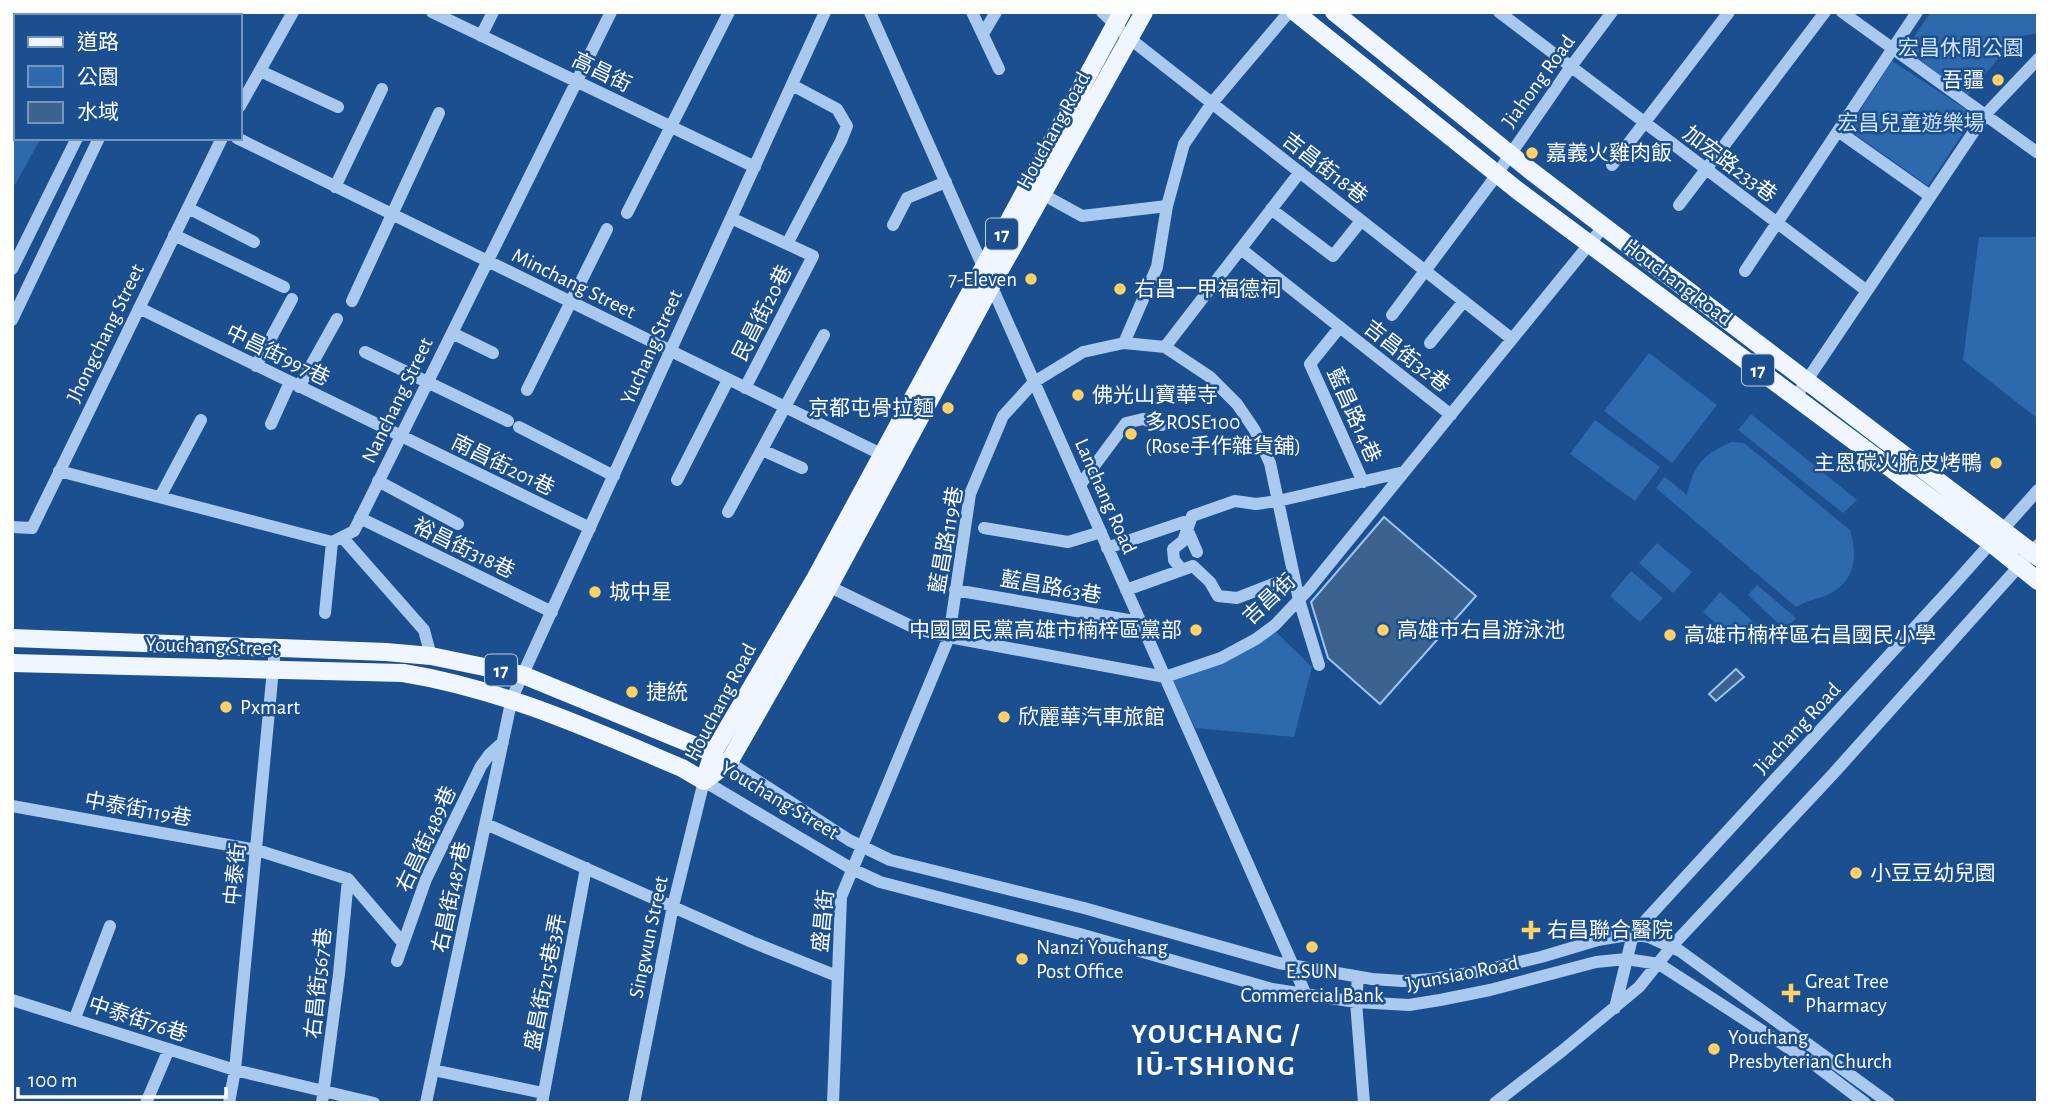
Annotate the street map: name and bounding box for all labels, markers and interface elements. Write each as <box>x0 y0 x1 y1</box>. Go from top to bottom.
legend <box>14 14 242 140</box>
text: 道路 <box>77 31 119 53</box>
street label: Jiahong Road <box>1498 31 1579 131</box>
park label: 宏昌休閒公園 <box>1898 37 2024 59</box>
street label: 高昌街 <box>569 48 635 96</box>
text: 公園 <box>77 67 119 88</box>
street label: Houchang Road <box>1013 68 1094 192</box>
place label: 吾疆 <box>1942 70 1984 91</box>
marker: 吾疆 <box>1990 72 2006 88</box>
text: 水域 <box>77 101 119 123</box>
park label: 宏昌兒童遊樂場 <box>1838 112 1985 134</box>
street label: 加宏路233巷 <box>1679 122 1781 206</box>
street label: 吉昌街18巷 <box>1278 128 1372 208</box>
place label: 嘉義火雞肉飯 <box>1546 142 1672 164</box>
marker: 嘉義火雞肉飯 <box>1524 145 1540 161</box>
road number: 17 <box>986 218 1018 250</box>
street label: Houchang Road <box>1620 235 1736 330</box>
street label: Minchang Street <box>509 244 639 323</box>
street label: Jhongchang Street <box>63 260 148 406</box>
street label: 民昌街20巷 <box>728 261 796 365</box>
place label: 7-Eleven <box>948 269 1017 290</box>
marker: 7-Eleven <box>1023 271 1039 287</box>
place label: 右昌一甲福德祠 <box>1134 278 1281 300</box>
marker: 右昌一甲福德祠 <box>1112 281 1128 297</box>
street label: Yuchang Street <box>617 287 686 408</box>
street label: 吉昌街32巷 <box>1360 316 1454 396</box>
street label: 中昌街997巷 <box>223 320 333 390</box>
street label: Nanchang Street <box>358 334 437 466</box>
road number: 17 <box>1742 354 1774 386</box>
street label: 藍昌路14巷 <box>1323 364 1385 466</box>
place label: 佛光山寶華寺 <box>1092 384 1218 406</box>
marker: 佛光山寶華寺 <box>1070 387 1086 403</box>
place label: 京都屯骨拉麵 <box>808 397 934 419</box>
marker: 京都屯骨拉麵 <box>940 400 956 416</box>
place label: 多ROSE100 (Rose手作雜貨舖) <box>1145 411 1301 457</box>
marker: 多ROSE100 (Rose手作雜貨舖) <box>1123 426 1139 442</box>
street label: 南昌街201巷 <box>448 431 558 499</box>
street label: Lanchang Road <box>1071 435 1140 557</box>
place label: 主恩碳火脆皮烤鴨 <box>1814 452 1982 474</box>
marker: 主恩碳火脆皮烤鴨 <box>1988 455 2004 471</box>
street label: 藍昌路119巷 <box>926 485 966 595</box>
street label: 裕昌街318巷 <box>410 514 518 582</box>
street label: 藍昌路63巷 <box>999 567 1103 607</box>
street label: 吉昌街 <box>1238 569 1300 629</box>
place label: 城中星 <box>609 581 672 603</box>
marker: 城中星 <box>587 584 603 600</box>
place label: 中國國民黨高雄市楠梓區黨部 <box>909 619 1182 641</box>
place label: 高雄市右昌游泳池 <box>1397 619 1565 641</box>
marker: 中國國民黨高雄市楠梓區黨部 <box>1188 622 1204 638</box>
marker: 高雄市右昌游泳池 <box>1375 622 1391 638</box>
place label: 高雄市楠梓區右昌國民小學 <box>1684 624 1936 646</box>
marker: 高雄市楠梓區右昌國民小學 <box>1662 627 1678 643</box>
street label: Youchang Street <box>145 634 279 659</box>
street label: Houchang Road <box>681 640 760 764</box>
road number: 17 <box>485 654 517 685</box>
street label: Jiachang Road <box>1750 679 1845 778</box>
place label: 捷統 <box>646 681 688 703</box>
marker: 捷統 <box>624 684 640 700</box>
place label: Pxmart <box>240 697 300 718</box>
marker: Pxmart <box>218 699 234 715</box>
place label: 欣麗華汽車旅館 <box>1018 705 1165 728</box>
marker: 欣麗華汽車旅館 <box>996 709 1012 725</box>
street label: Youchang Street <box>717 757 842 844</box>
street label: 右昌街489巷 <box>392 783 460 895</box>
street label: 中泰街119巷 <box>83 789 193 829</box>
street label: 右昌街487巷 <box>429 840 473 954</box>
street label: 中泰街 <box>221 842 249 906</box>
place label: 小豆豆幼兒園 <box>1870 862 1996 884</box>
marker: 小豆豆幼兒園 <box>1848 865 1864 881</box>
street label: Singwun Street <box>625 874 672 1000</box>
street label: 盛昌街 <box>809 889 837 953</box>
street label: 盛昌街215巷3弄 <box>521 912 569 1052</box>
place label: 右昌聯合醫院 <box>1547 919 1673 941</box>
marker: 右昌聯合醫院 <box>1521 920 1541 940</box>
street label: 右昌街567巷 <box>301 926 335 1040</box>
place label: Nanzi Youchang Post Office <box>1036 937 1169 982</box>
marker: E.SUN Commercial Bank <box>1304 939 1320 955</box>
marker: Nanzi Youchang Post Office <box>1014 951 1030 967</box>
street label: Jyunsiao Road <box>1404 952 1520 995</box>
place label: E.SUN Commercial Bank <box>1240 961 1384 1006</box>
place label: Great Tree Pharmacy <box>1805 971 1889 1016</box>
marker: Great Tree Pharmacy <box>1783 985 1799 1001</box>
street label: 中泰街76巷 <box>86 993 190 1045</box>
district label: YOUCHANG / IŪ-TSHIONG <box>1131 1021 1301 1081</box>
place label: Youchang Presbyterian Church <box>1728 1027 1892 1072</box>
marker: Youchang Presbyterian Church <box>1706 1041 1722 1057</box>
scale bar <box>18 1056 226 1100</box>
text: 100 m <box>28 1070 78 1091</box>

